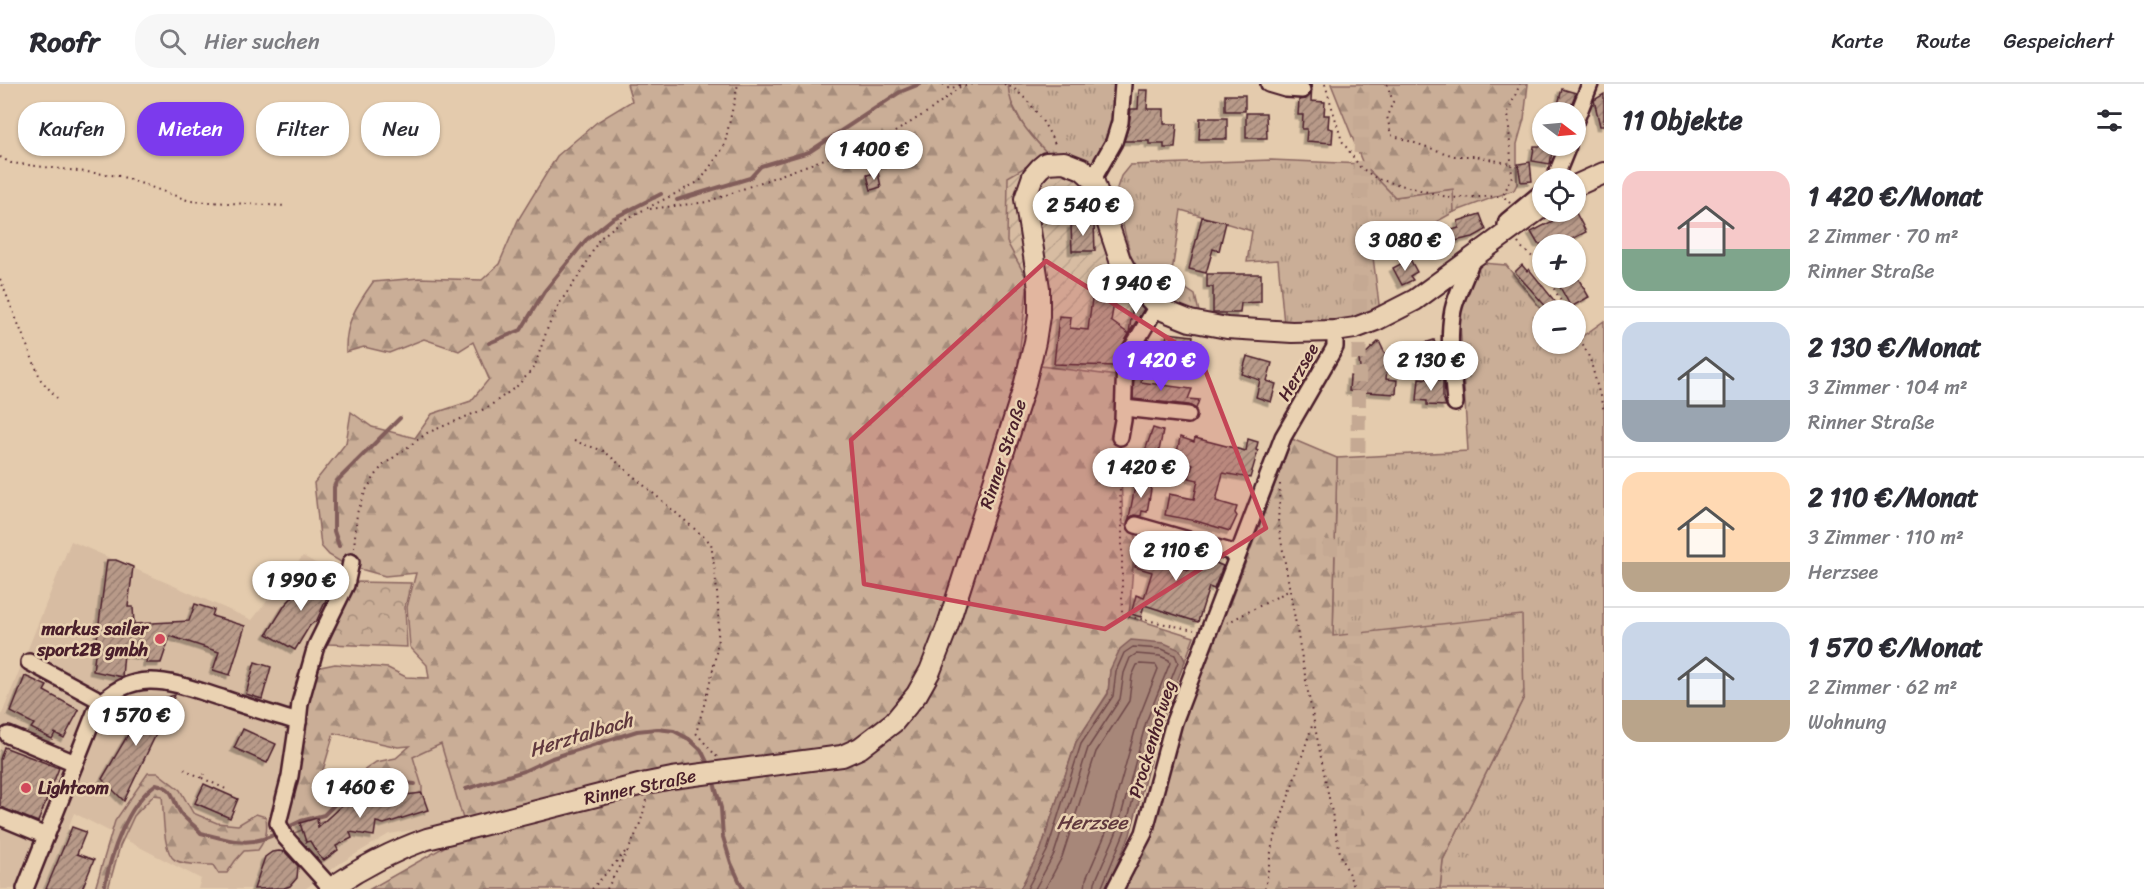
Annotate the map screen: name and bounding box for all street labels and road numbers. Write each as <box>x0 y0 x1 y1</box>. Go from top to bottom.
street label: Herzsee <box>1268 336 1328 407</box>
street label: Rinner Straße <box>970 395 1036 513</box>
street label: Prockenhofweg <box>1119 676 1185 802</box>
street label: Rinner Straße <box>581 760 699 814</box>

